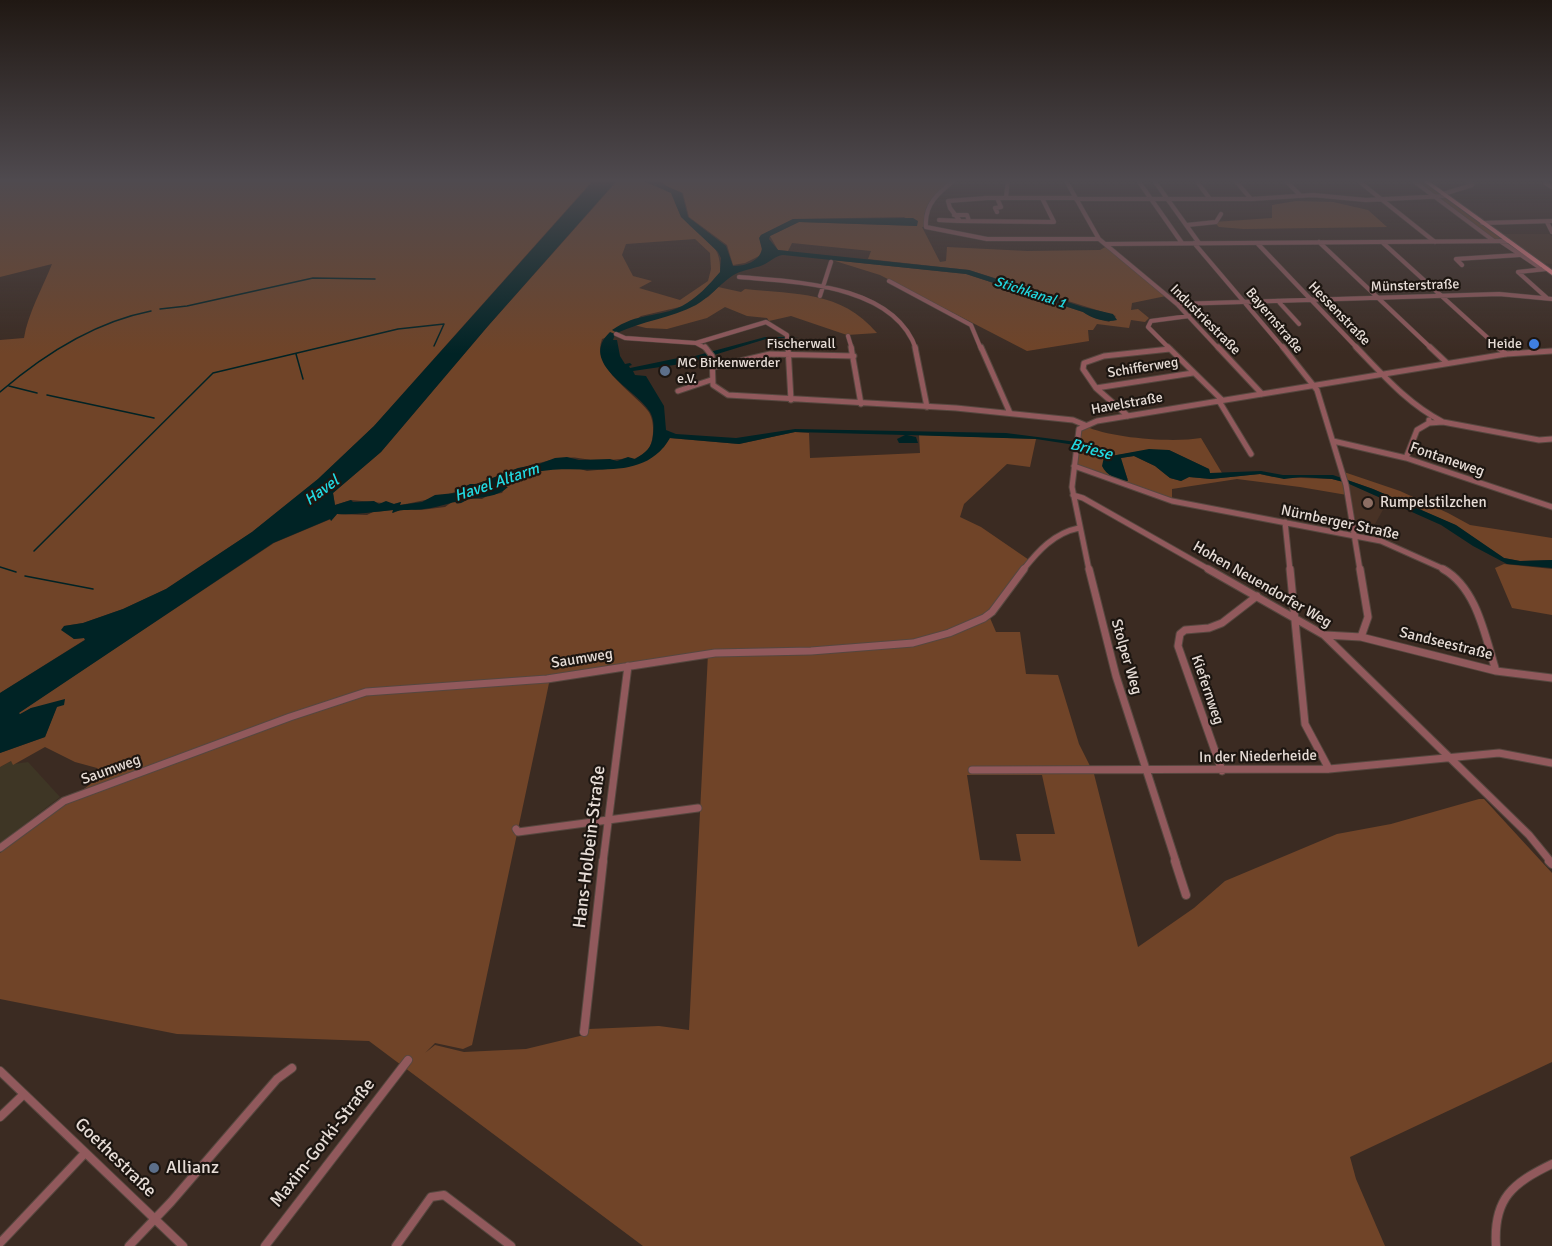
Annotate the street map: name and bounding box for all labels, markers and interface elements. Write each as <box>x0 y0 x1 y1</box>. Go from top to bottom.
water label: Stichkanal 1 <box>992 274 1068 312</box>
street label: Münsterstraße <box>1370 276 1460 296</box>
street label: Hessenstraße <box>1304 279 1374 349</box>
street label: Industriestraße <box>1166 281 1244 359</box>
street label: Bayernstraße <box>1242 285 1306 357</box>
street label: Fischerwall <box>766 336 836 352</box>
place label: Heide <box>1487 336 1522 352</box>
marker: Heide <box>1527 337 1541 351</box>
street label: Schifferweg <box>1106 354 1180 382</box>
place label: MC Birkenwerder e.V. <box>677 355 780 388</box>
marker: MC Birkenwerder e.V. <box>658 364 672 378</box>
street label: Havelstraße <box>1090 389 1164 419</box>
water label: Briese <box>1068 435 1114 465</box>
street label: Fontaneweg <box>1407 439 1487 481</box>
water label: Havel Altarm <box>452 460 542 506</box>
water label: Havel <box>301 472 343 510</box>
place label: Rumpelstilzchen <box>1380 494 1487 512</box>
marker: Rumpelstilzchen <box>1361 496 1375 510</box>
street label: Nürnberger Straße <box>1279 502 1401 544</box>
street label: Hohen Neuendorfer Weg <box>1189 538 1335 632</box>
street label: Stolper Weg <box>1107 617 1145 697</box>
street label: Sandseestraße <box>1398 624 1494 664</box>
street label: Saumweg <box>550 645 614 673</box>
street label: Kiefernweg <box>1187 653 1227 727</box>
street label: In der Niederheide <box>1199 747 1317 767</box>
street label: Saumweg <box>79 751 143 789</box>
street label: Hans-Holbein-Straße <box>569 764 611 930</box>
street label: Maxim-Gorki-Straße <box>266 1074 380 1212</box>
street label: Goethestraße <box>70 1114 160 1202</box>
place label: Allianz <box>166 1157 219 1179</box>
marker: Allianz <box>147 1161 161 1175</box>

